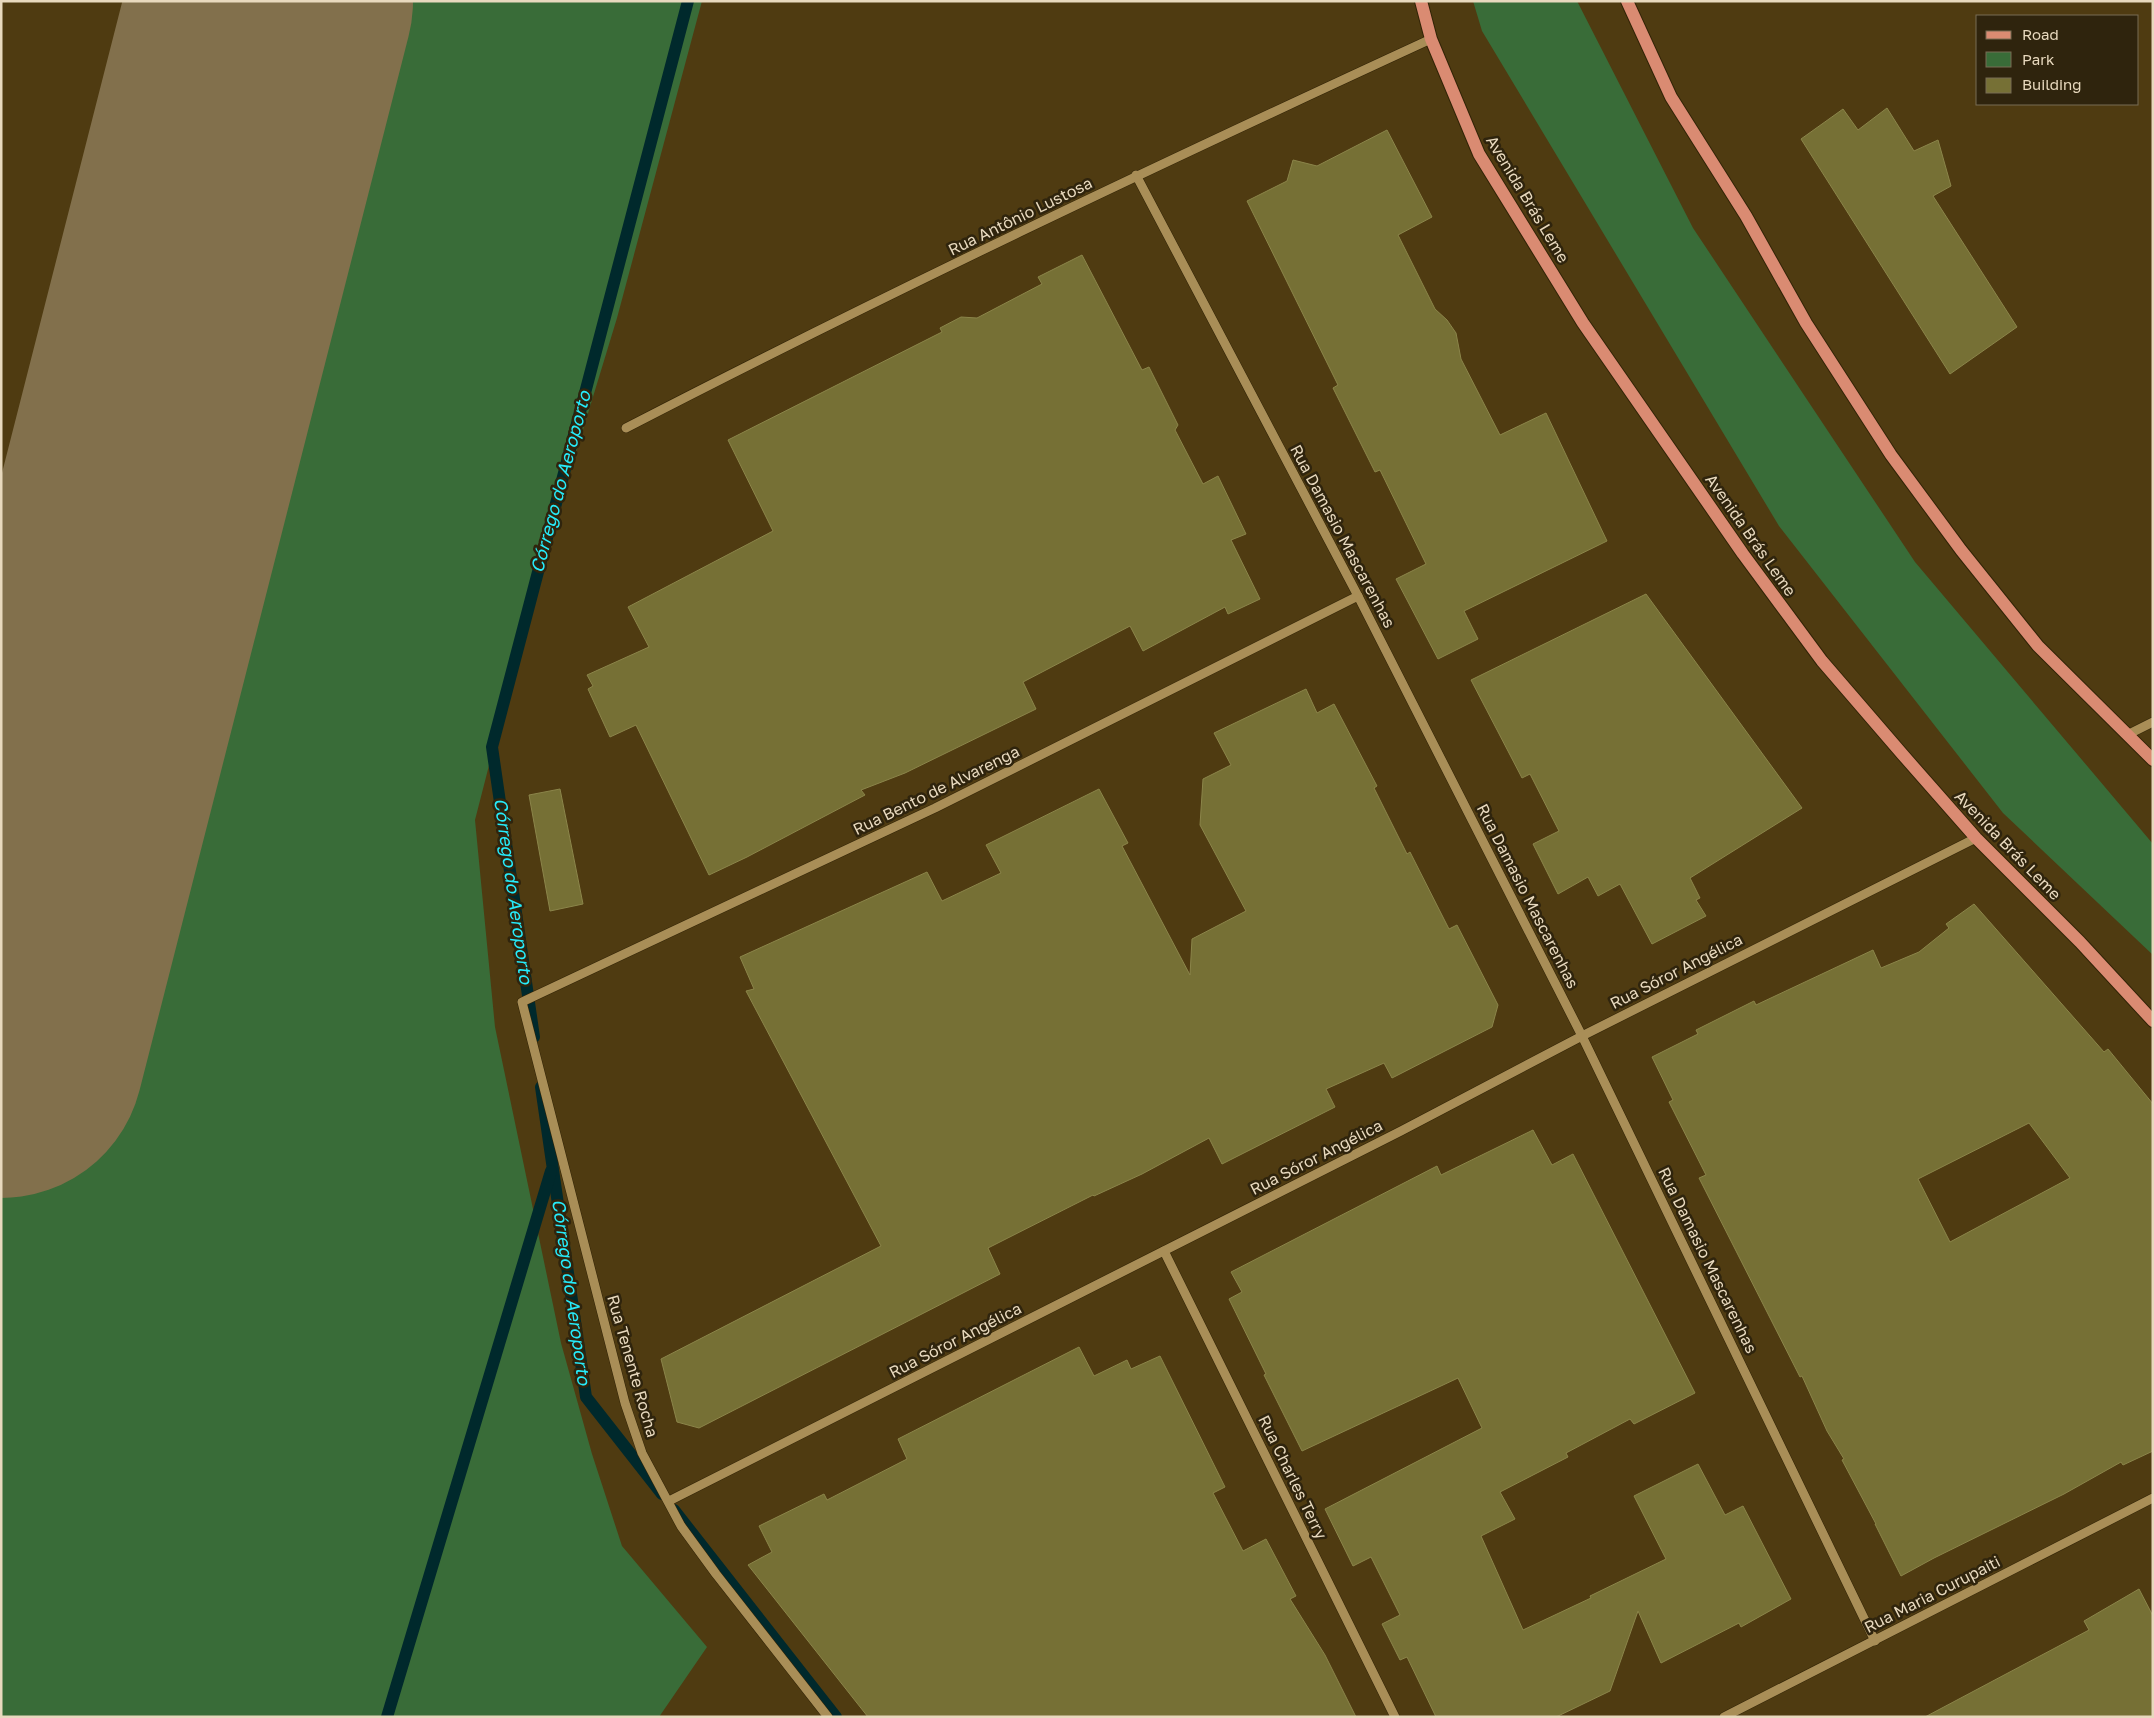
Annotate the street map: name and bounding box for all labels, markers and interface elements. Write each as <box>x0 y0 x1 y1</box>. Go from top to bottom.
legend <box>1976 15 2139 105</box>
text: Road <box>2022 25 2059 43</box>
text: Park <box>2022 50 2055 68</box>
text: Building <box>2022 75 2082 93</box>
street label: Avenida Brás Leme <box>1482 132 1574 266</box>
street label: Rua Antônio Lustosa <box>945 172 1095 260</box>
water label: Córrego do Aeroporto <box>525 387 595 575</box>
street label: Rua Damasio Mascarenhas <box>1286 441 1400 631</box>
street label: Avenida Brás Leme <box>1701 470 1801 600</box>
street label: Rua Bento de Alvarenga <box>849 741 1023 839</box>
street label: Avenida Brás Leme <box>1951 786 2065 904</box>
water label: Córrego do Aeroporto <box>490 797 538 986</box>
street label: Rua Damasio Mascarenhas <box>1473 800 1583 992</box>
street label: Rua Sóror Angélica <box>1606 929 1746 1013</box>
street label: Rua Sóror Angélica <box>1246 1115 1386 1199</box>
street label: Rua Damasio Mascarenhas <box>1654 1164 1762 1356</box>
water label: Córrego do Aeroporto <box>548 1198 596 1387</box>
street label: Rua Tenente Rocha <box>603 1292 663 1440</box>
street label: Rua Sóror Angélica <box>885 1298 1025 1382</box>
street label: Rua Charles Terry <box>1254 1412 1332 1542</box>
street label: Rua Maria Curupaiti <box>1861 1551 2003 1637</box>

